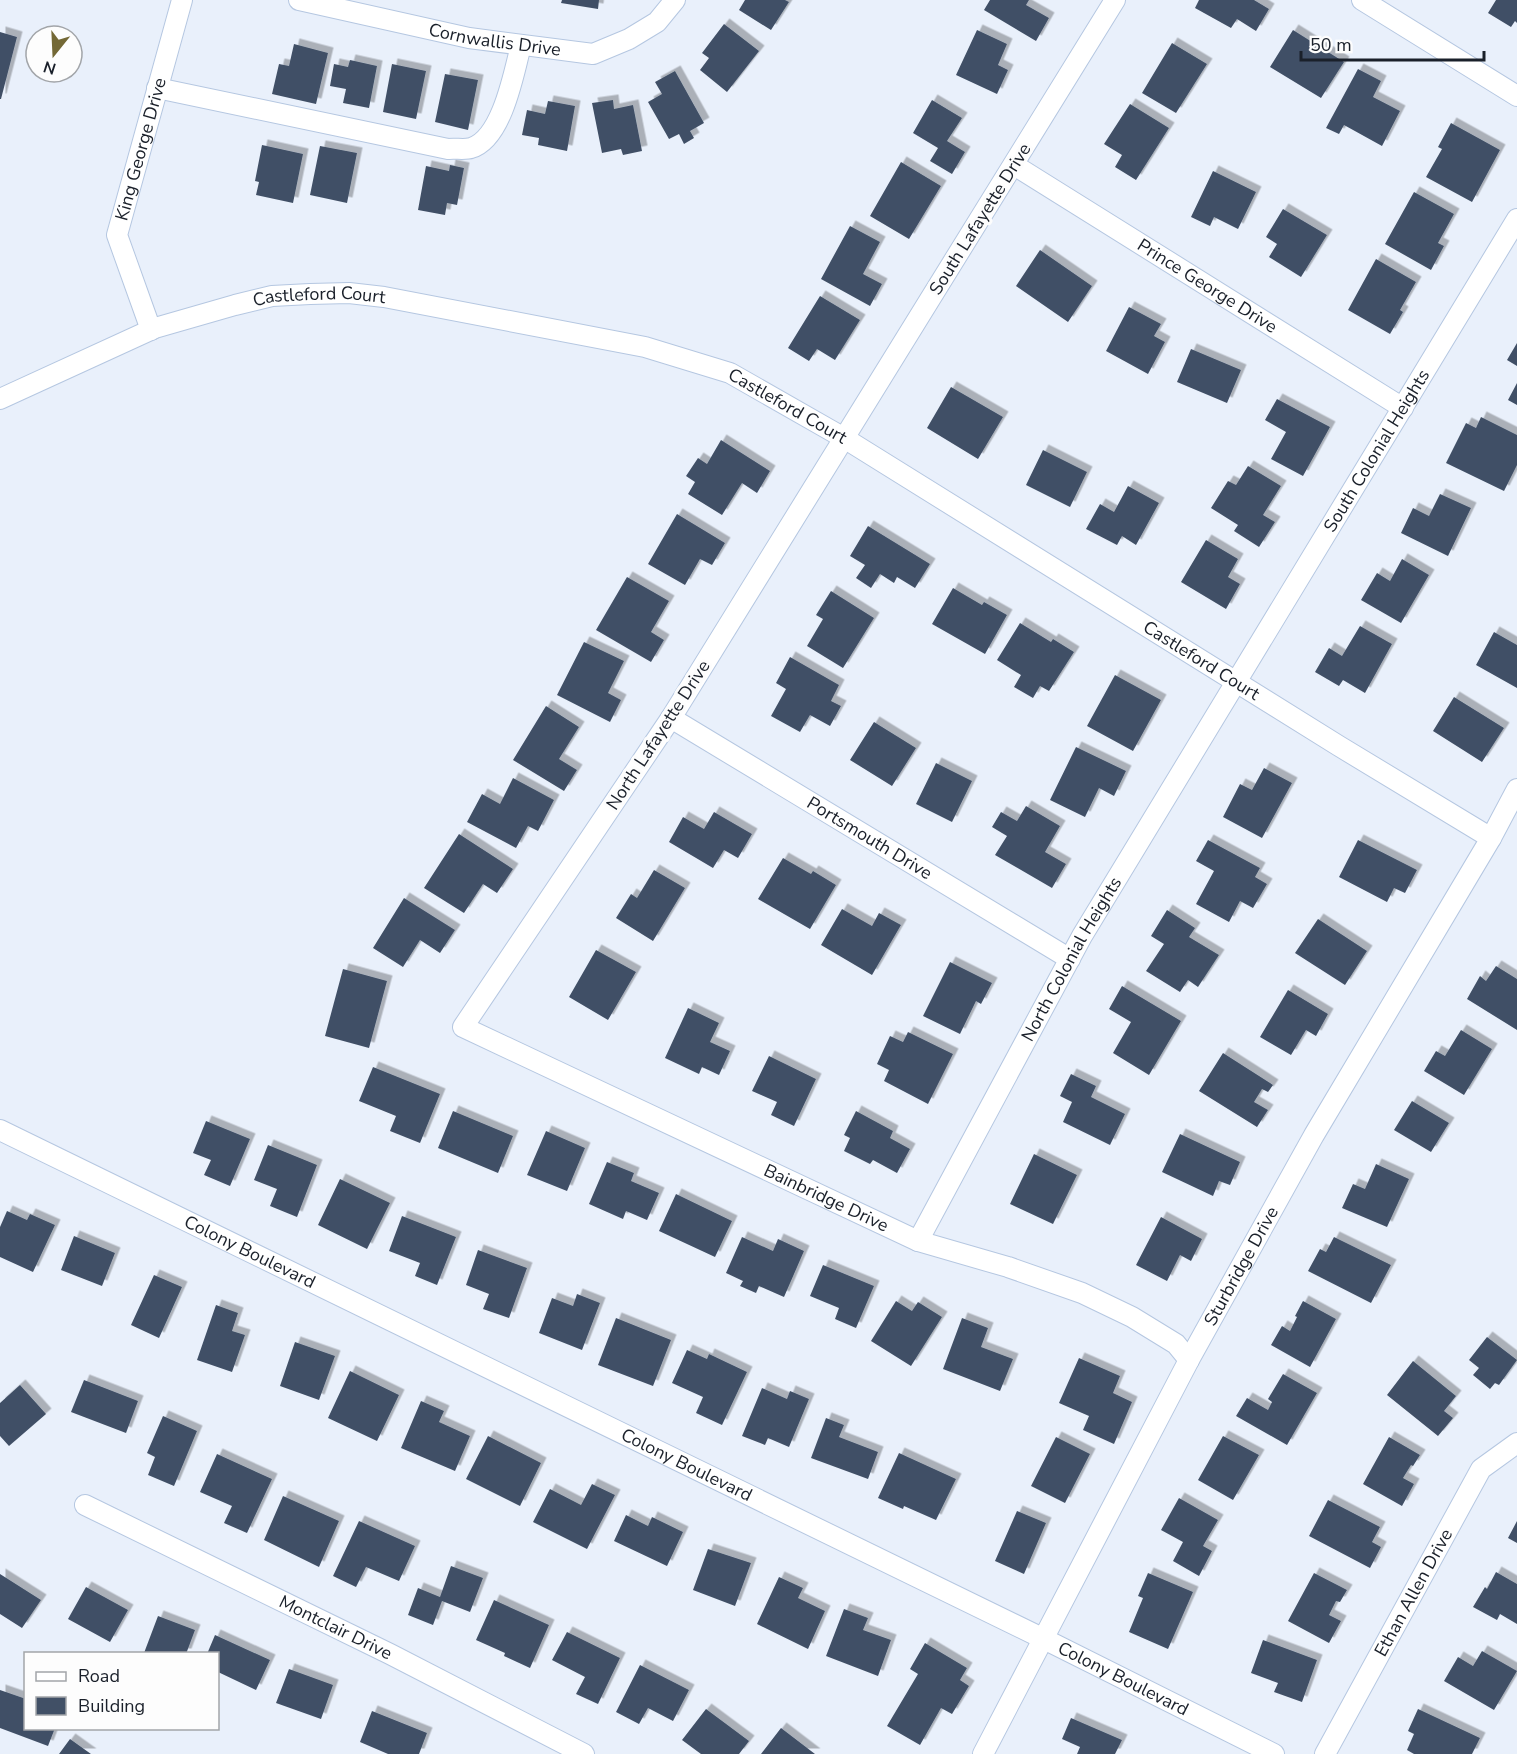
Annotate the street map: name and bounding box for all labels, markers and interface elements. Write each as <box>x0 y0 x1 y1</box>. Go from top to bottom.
street label: Cornwallis Drive <box>426 17 562 62</box>
north arrow <box>24 24 84 84</box>
scale bar <box>1301 24 1484 62</box>
text: 50 m <box>1310 33 1352 57</box>
text: N <box>41 55 59 80</box>
street label: King George Drive <box>110 75 172 223</box>
street label: South Lafayette Drive <box>923 138 1037 300</box>
street label: Prince George Drive <box>1133 233 1282 339</box>
street label: Castleford Court <box>250 281 388 312</box>
street label: Castleford Court <box>724 362 852 450</box>
street label: South Colonial Heights <box>1318 365 1435 537</box>
street label: Castleford Court <box>1139 615 1265 706</box>
street label: North Lafayette Drive <box>601 656 715 814</box>
street label: Portsmouth Drive <box>802 791 937 885</box>
street label: North Colonial Heights <box>1016 872 1127 1046</box>
street label: Bainbridge Drive <box>760 1158 892 1237</box>
street label: Sturbridge Drive <box>1198 1202 1284 1330</box>
street label: Colony Boulevard <box>180 1210 320 1294</box>
street label: Colony Boulevard <box>617 1423 756 1507</box>
street label: Ethan Allen Drive <box>1369 1524 1458 1661</box>
street label: Montclair Drive <box>275 1590 396 1665</box>
street label: Colony Boulevard <box>1054 1636 1193 1721</box>
legend <box>24 1652 219 1730</box>
text: Road <box>78 1664 120 1688</box>
text: Building <box>78 1694 145 1718</box>

